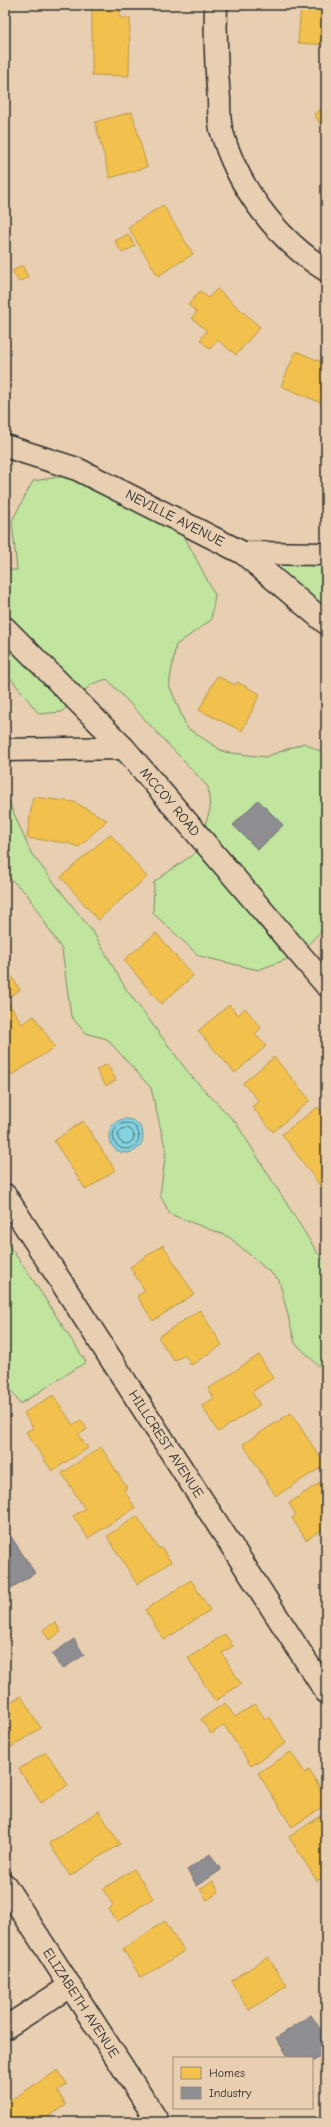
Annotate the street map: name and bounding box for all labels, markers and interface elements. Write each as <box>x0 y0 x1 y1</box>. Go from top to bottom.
street label: NEVILLE AVENUE <box>123 486 227 550</box>
street label: MCCOY ROAD <box>136 764 204 840</box>
street label: HILLCREST AVENUE <box>125 1387 207 1501</box>
street label: ELIZABETH AVENUE <box>39 1945 123 2061</box>
legend <box>173 2057 313 2109</box>
text: Homes <box>209 2066 245 2080</box>
text: Industry <box>209 2086 252 2100</box>

